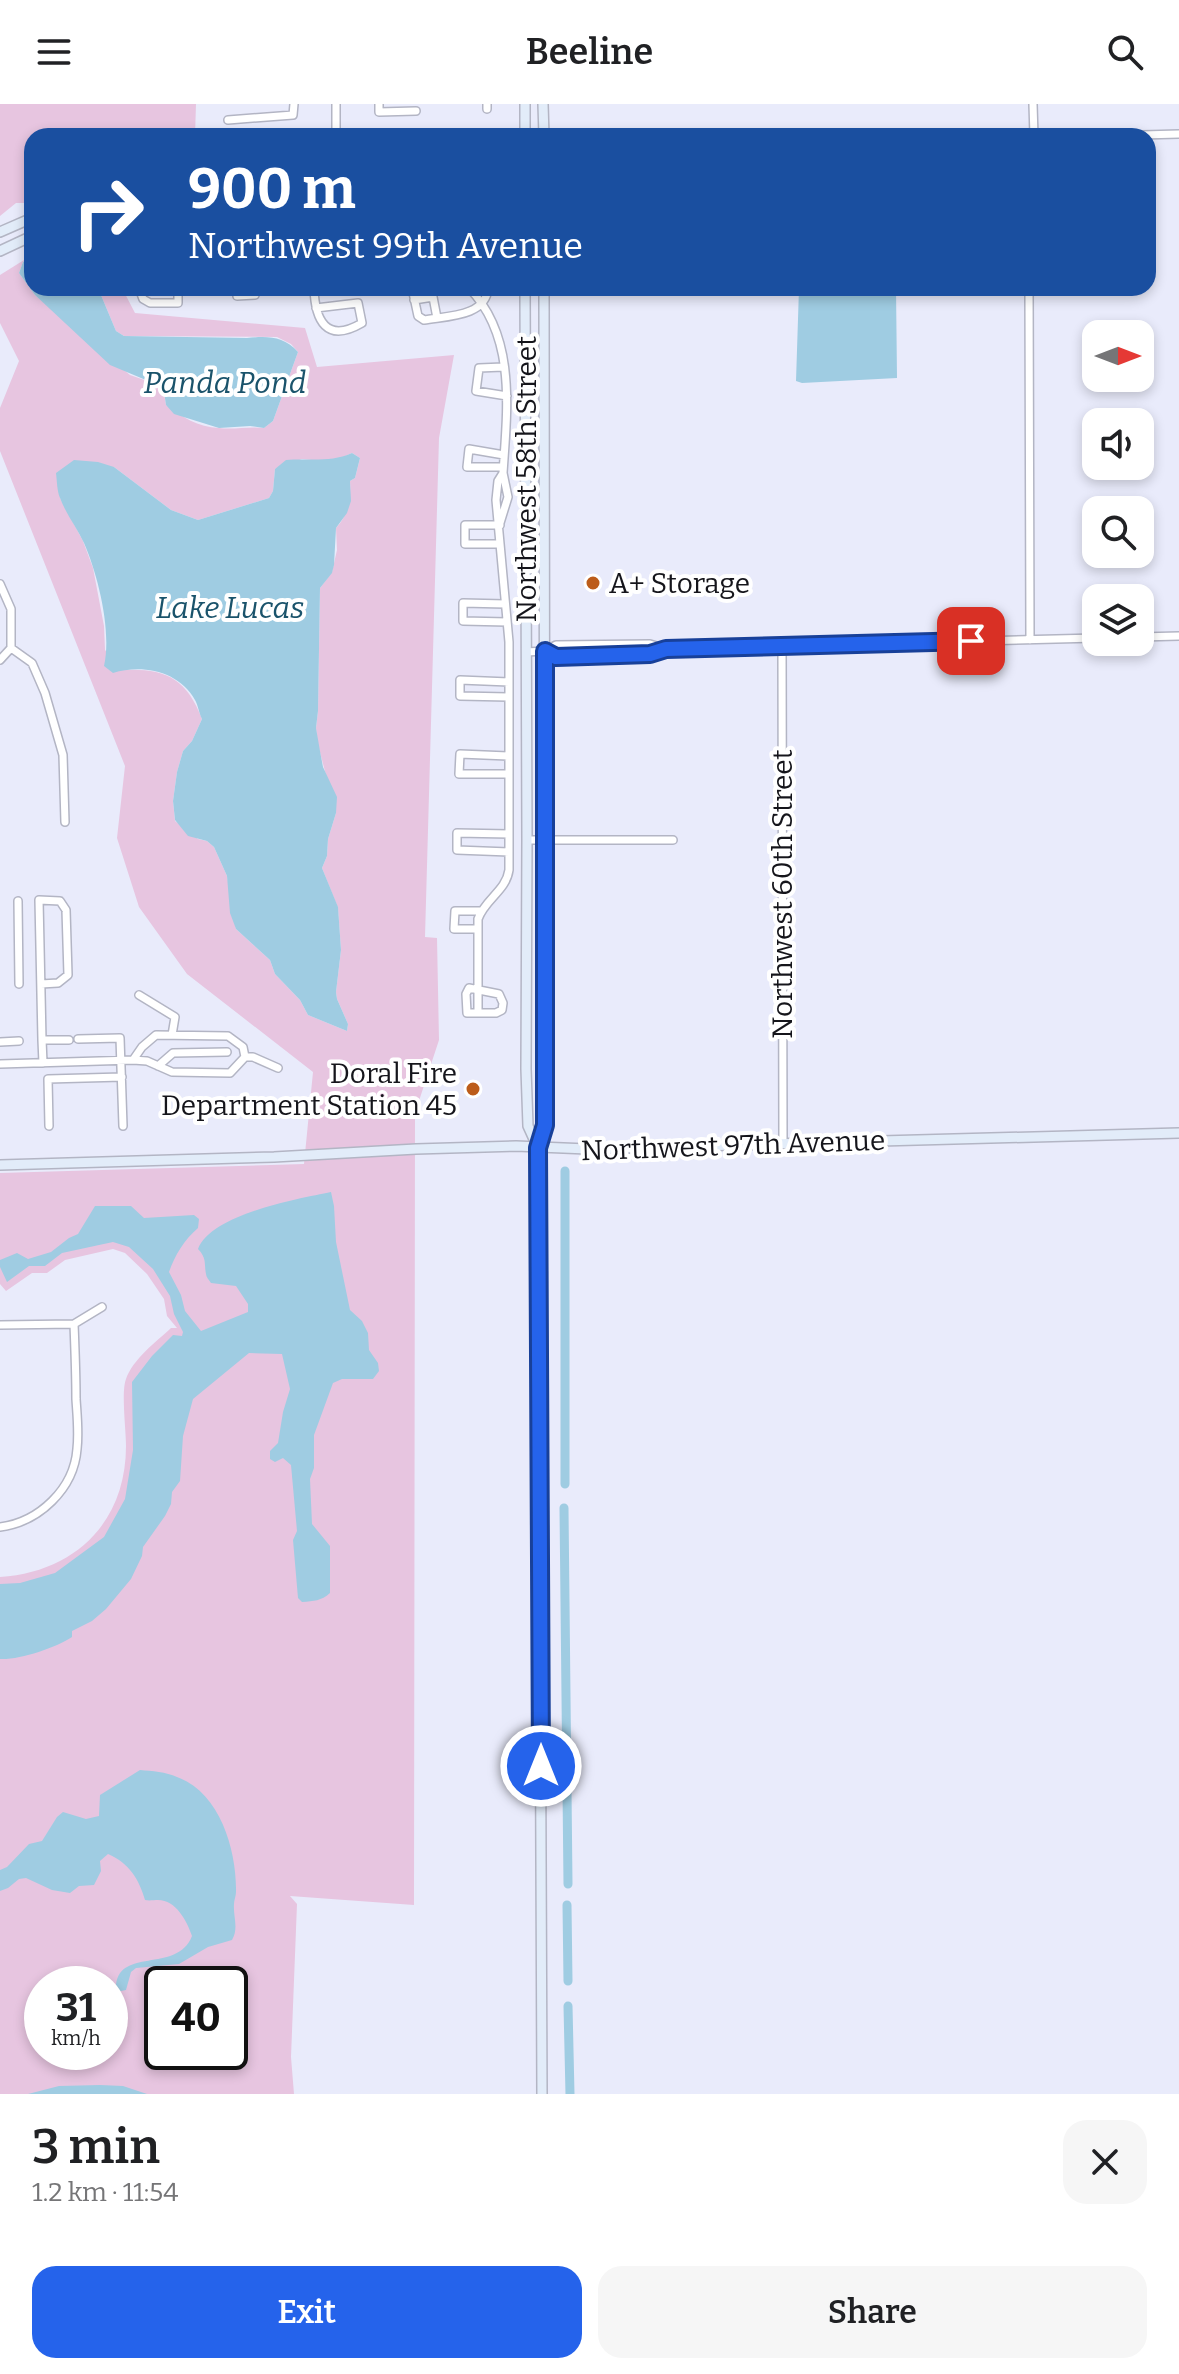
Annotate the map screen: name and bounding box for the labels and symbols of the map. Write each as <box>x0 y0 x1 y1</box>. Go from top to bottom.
north arrow <box>1082 320 1154 392</box>
street label: Northwest 58th Street <box>510 336 543 622</box>
water label: Panda Pond <box>144 365 306 401</box>
place label: A+ Storage <box>609 567 750 600</box>
marker: A+ Storage <box>584 574 602 592</box>
water label: Lake Lucas <box>156 590 304 626</box>
pin <box>937 607 1005 675</box>
street label: Northwest 60th Street <box>766 749 799 1039</box>
place label: Doral Fire Department Station 45 <box>161 1057 457 1122</box>
marker: Doral Fire Department Station 45 <box>464 1080 482 1098</box>
street label: Northwest 97th Avenue <box>580 1124 886 1167</box>
position arrow <box>499 1724 583 1808</box>
speed limit sign: 40 <box>144 1966 248 2070</box>

